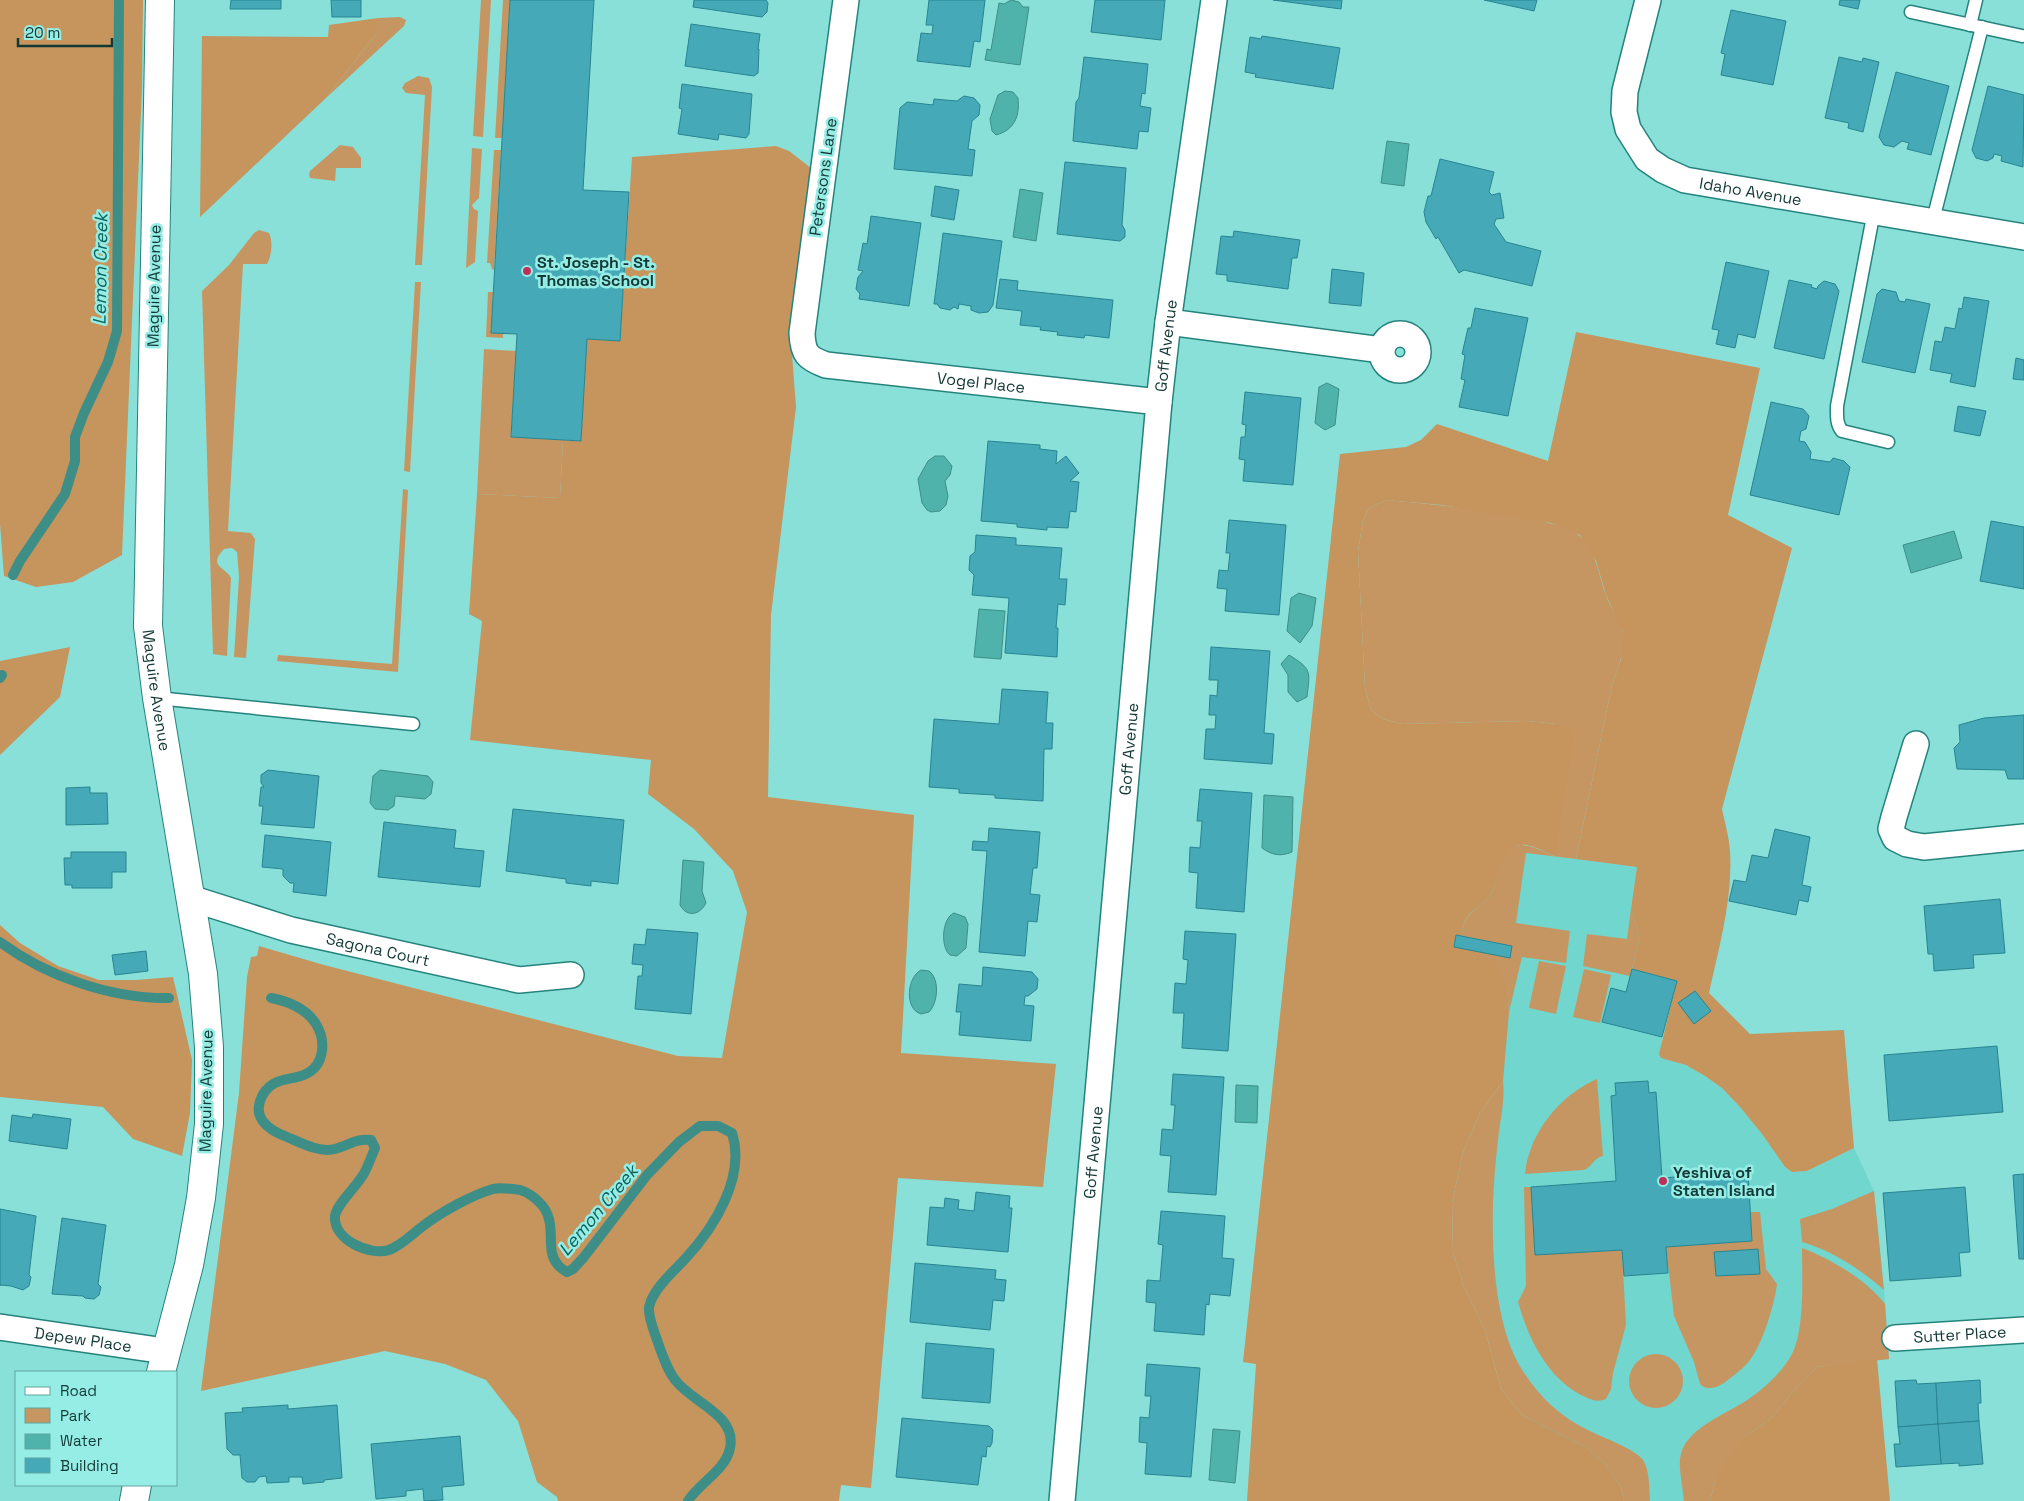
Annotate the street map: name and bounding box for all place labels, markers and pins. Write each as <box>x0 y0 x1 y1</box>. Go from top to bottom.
place label: St. Joseph - St. Thomas School <box>537 252 655 291</box>
marker: St. Joseph - St. Thomas School <box>521 265 533 277</box>
place label: Yeshiva of Staten Island <box>1673 1162 1775 1201</box>
marker: Yeshiva of Staten Island <box>1657 1175 1669 1187</box>

